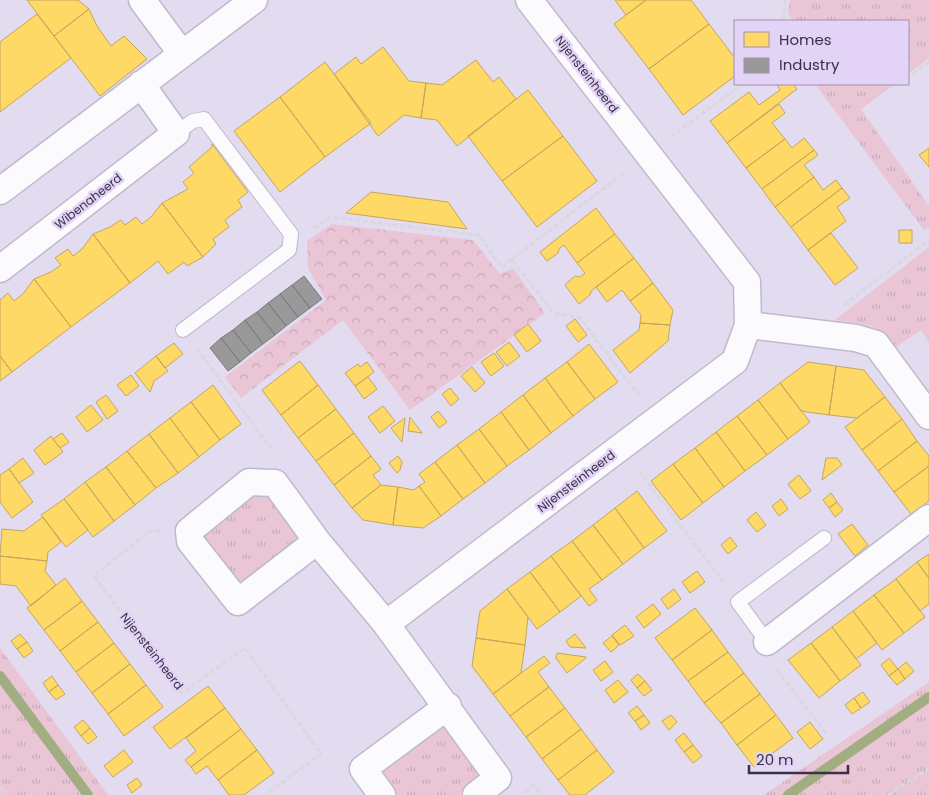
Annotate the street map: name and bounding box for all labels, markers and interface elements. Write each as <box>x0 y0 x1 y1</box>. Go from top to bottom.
legend <box>734 20 909 85</box>
text: Homes <box>779 29 832 50</box>
street label: Nijensteinheerd <box>552 32 622 116</box>
text: Industry <box>779 54 840 75</box>
street label: Wibenaheerd <box>51 169 125 233</box>
street label: Nijensteinheerd <box>534 446 618 516</box>
street label: Nijensteinheerd <box>117 609 187 693</box>
scale bar <box>749 742 848 774</box>
text: 20 m <box>756 749 794 770</box>

